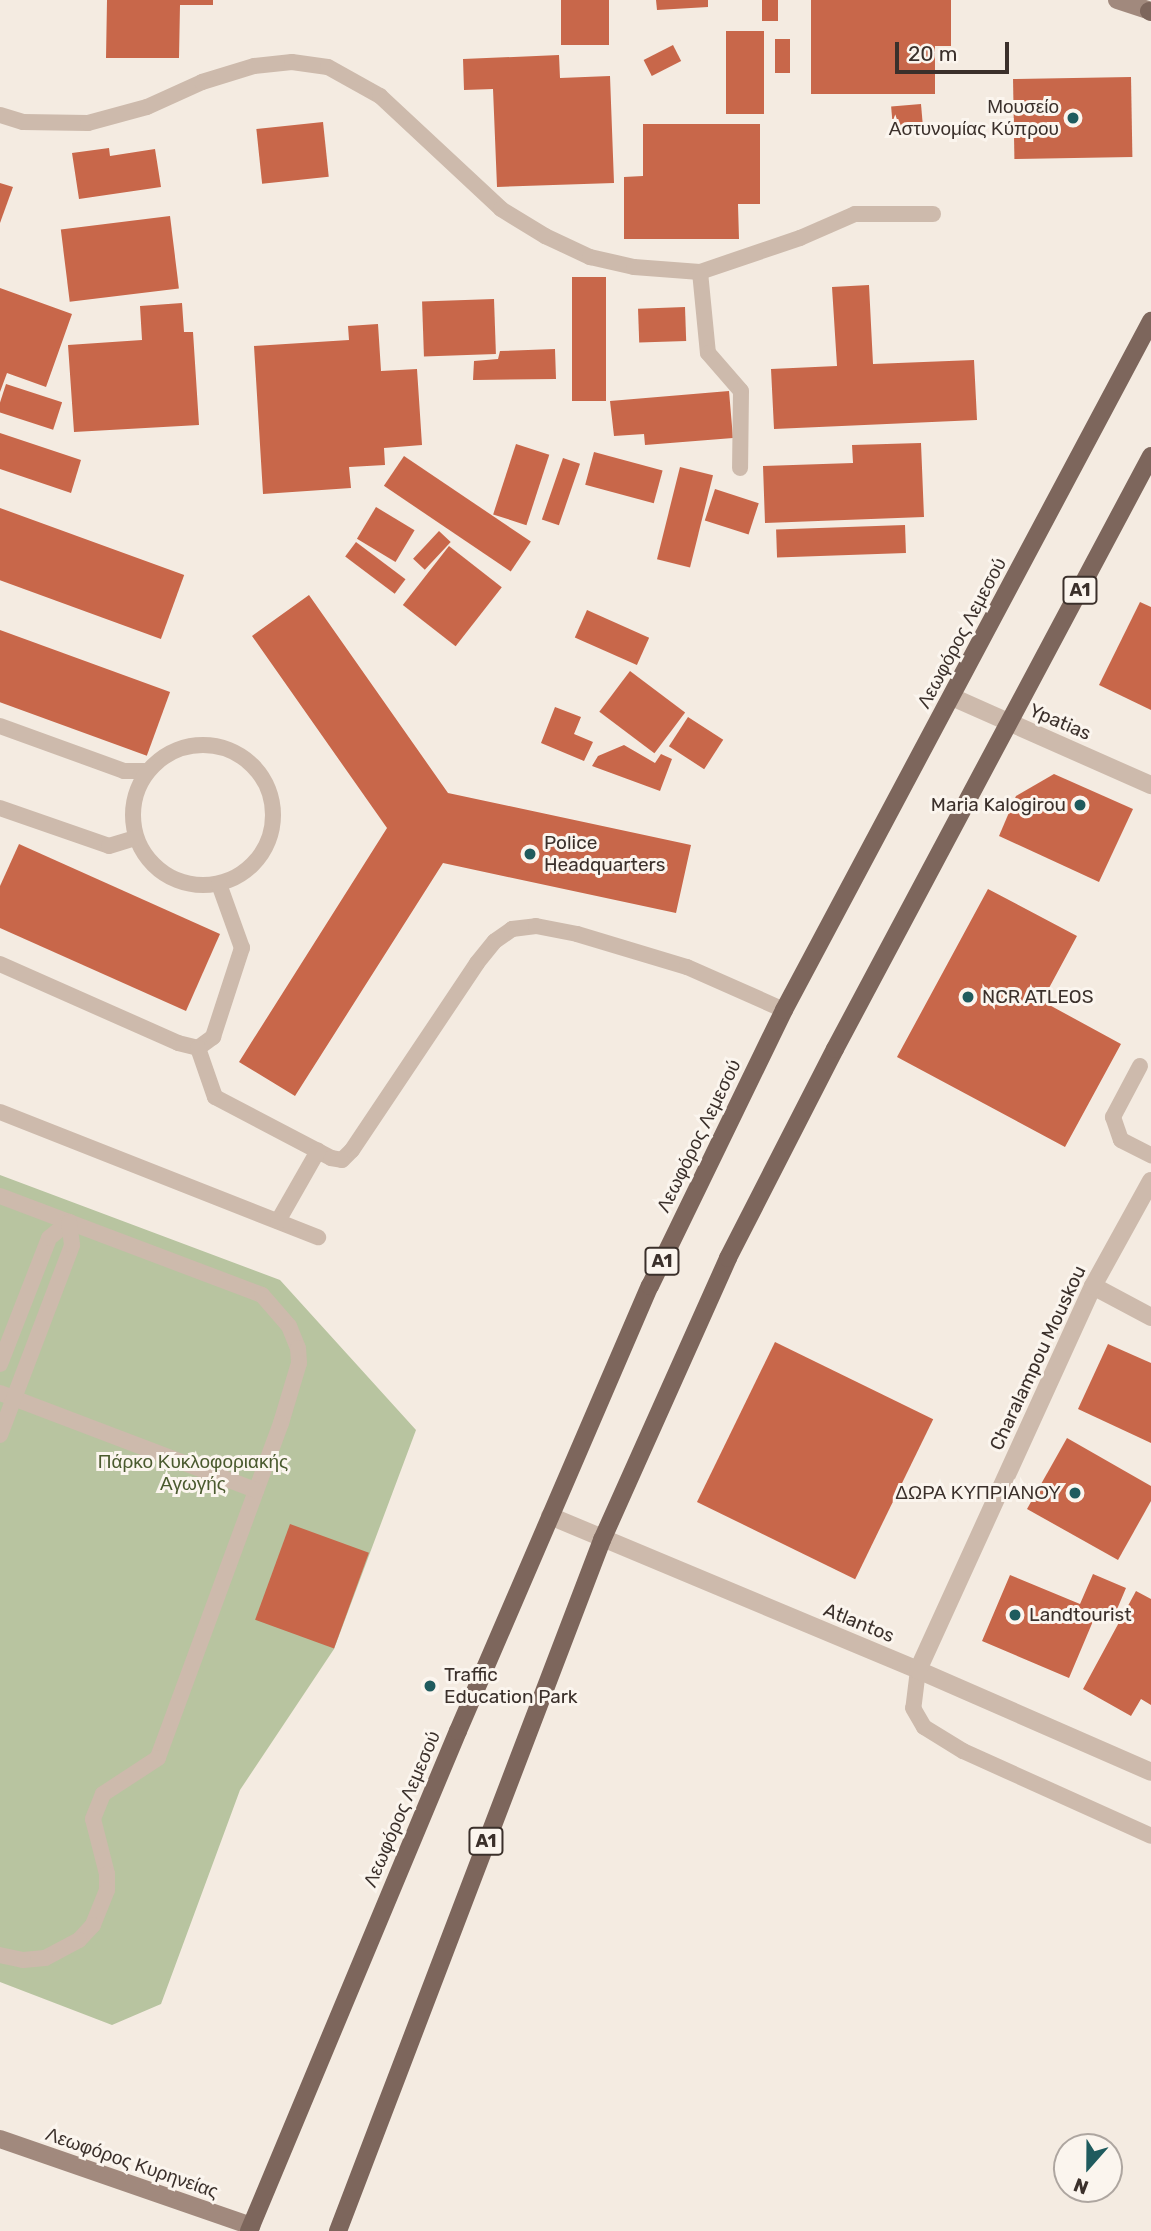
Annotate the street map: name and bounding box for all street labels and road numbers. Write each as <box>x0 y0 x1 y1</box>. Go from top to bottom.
street label: Λεωφόρος Λεμεσού <box>913 554 1011 712</box>
road number: A1 <box>1061 576 1099 604</box>
street label: Ypatias <box>1026 699 1094 745</box>
street label: Λεωφόρος Λεμεσού <box>652 1056 746 1216</box>
road number: A1 <box>643 1246 681 1276</box>
street label: Charalampou Mouskou <box>985 1262 1091 1454</box>
street label: Atlantos <box>820 1599 898 1647</box>
street label: Λεωφόρος Λεμεσού <box>359 1728 445 1890</box>
road number: A1 <box>467 1826 505 1856</box>
street label: Λεωφόρος Κυρηνείας <box>43 2123 221 2203</box>

